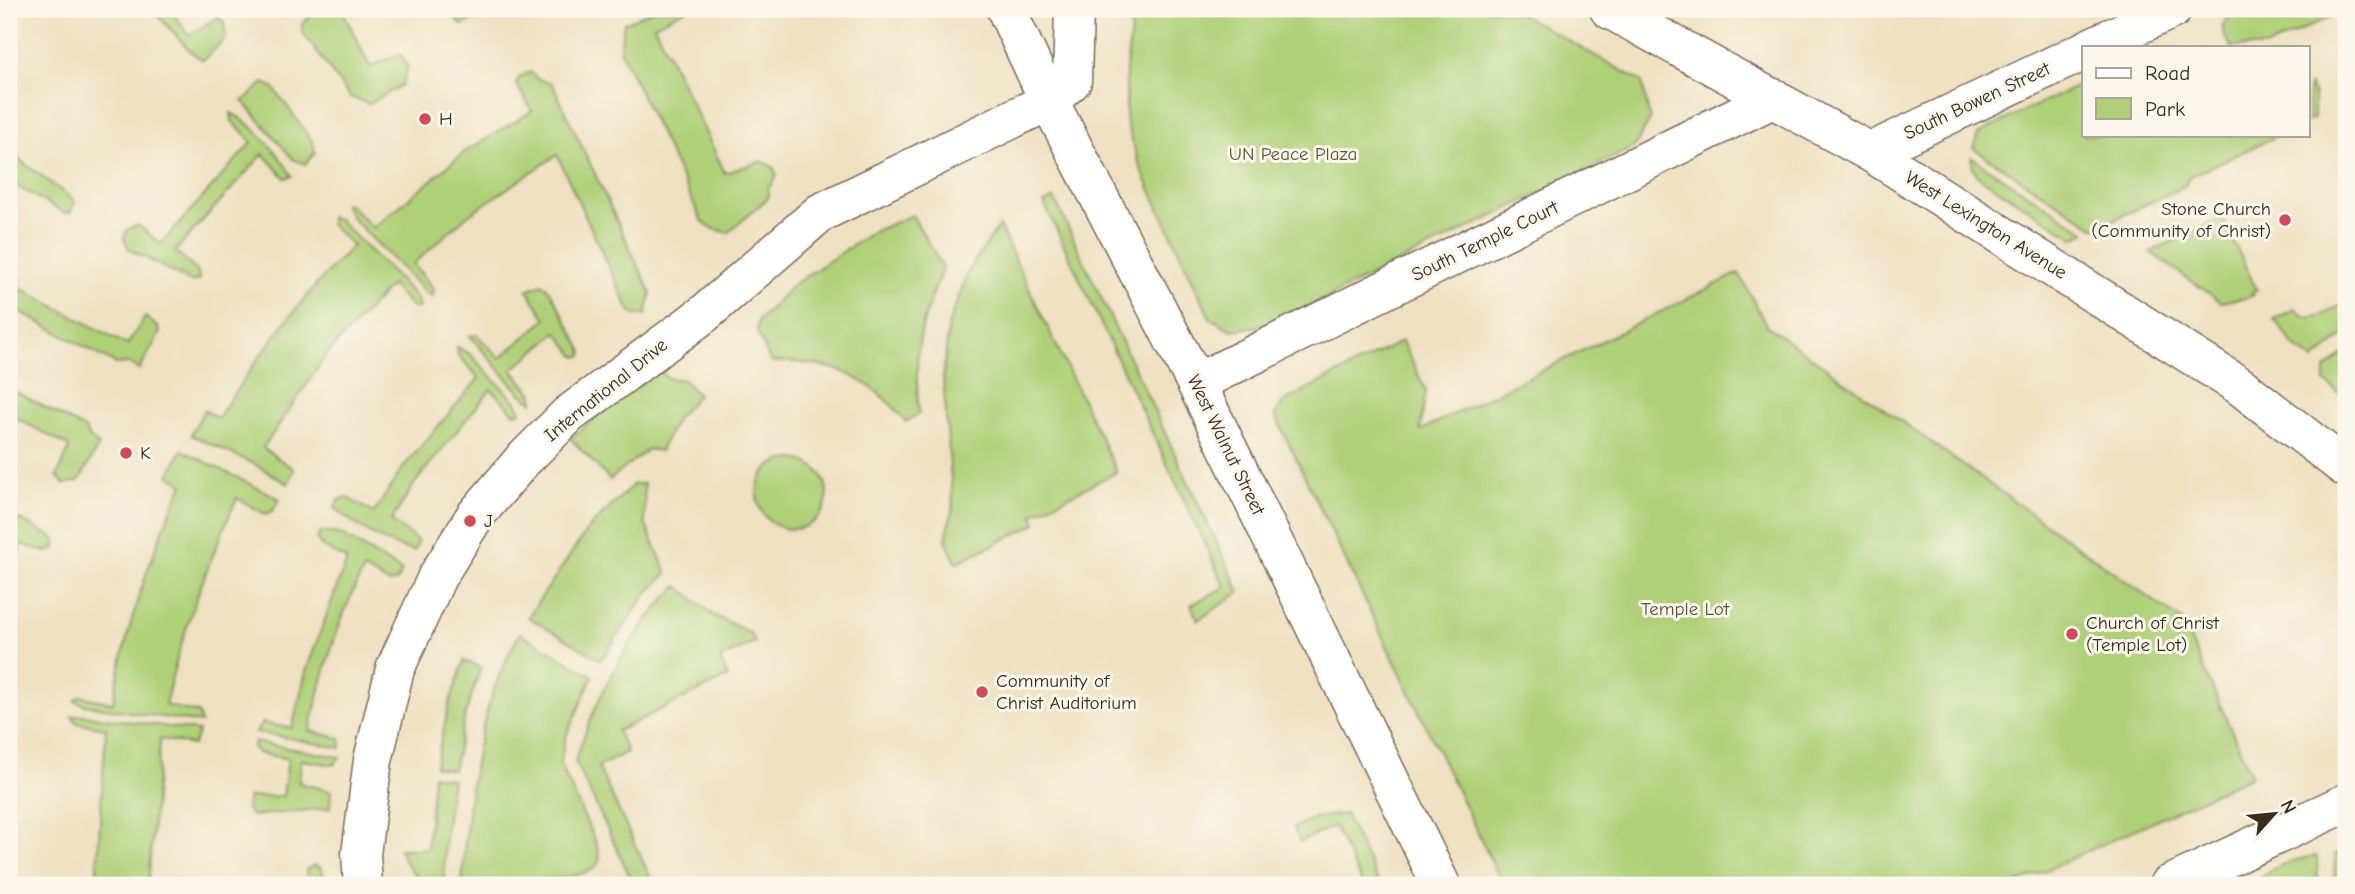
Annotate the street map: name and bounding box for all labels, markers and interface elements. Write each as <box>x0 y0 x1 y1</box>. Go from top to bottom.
legend <box>2082 46 2310 136</box>
street label: South Bowen Street <box>1900 57 2054 145</box>
text: Road <box>2145 61 2190 85</box>
text: Park <box>2145 97 2185 121</box>
place label: H <box>439 108 453 130</box>
marker: H <box>417 111 433 127</box>
park label: UN Peace Plaza <box>1229 143 1357 165</box>
street label: West Lexington Avenue <box>1901 166 2071 284</box>
street label: South Temple Court <box>1408 196 1562 286</box>
place label: Stone Church (Community of Christ) <box>2091 198 2271 242</box>
marker: Stone Church (Community of Christ) <box>2277 212 2293 228</box>
street label: International Drive <box>540 334 672 446</box>
street label: West Walnut Street <box>1183 371 1270 519</box>
place label: K <box>140 442 151 464</box>
marker: K <box>118 445 134 461</box>
place label: J <box>484 510 493 532</box>
marker: J <box>462 513 478 529</box>
park label: Temple Lot <box>1641 598 1730 620</box>
place label: Church of Christ (Temple Lot) <box>2086 612 2219 656</box>
marker: Church of Christ (Temple Lot) <box>2064 626 2080 642</box>
place label: Community of Christ Auditorium <box>996 670 1137 714</box>
marker: Community of Christ Auditorium <box>974 684 990 700</box>
north arrow <box>2240 778 2310 848</box>
text: N <box>2276 796 2301 817</box>

